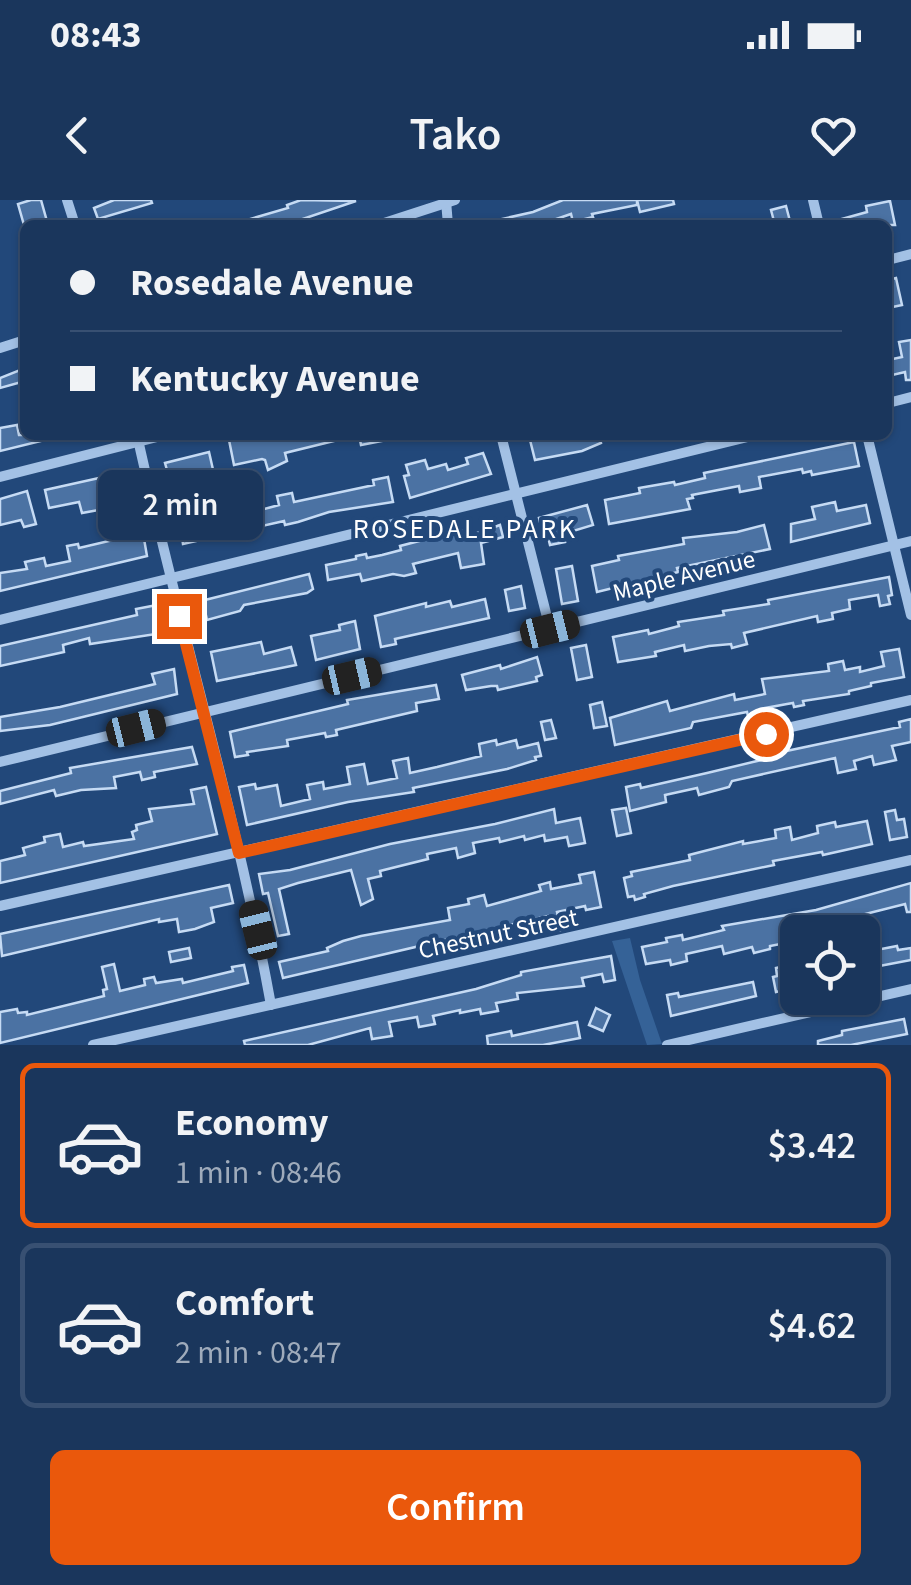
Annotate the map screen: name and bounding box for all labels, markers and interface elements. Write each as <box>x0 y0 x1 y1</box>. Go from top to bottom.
text: 08:43 <box>50 8 142 62</box>
text: Tako <box>410 103 501 167</box>
icon: back <box>50 108 105 163</box>
icon: heart <box>806 108 861 163</box>
text: Rosedale Avenue <box>130 256 414 310</box>
text: Kentucky Avenue <box>130 352 420 406</box>
callout: 2 min <box>96 471 262 541</box>
text: 2 min <box>142 482 219 528</box>
district label: ROSEDALE PARK <box>353 509 577 549</box>
street label: Maple Avenue <box>609 541 759 611</box>
route end <box>157 594 202 639</box>
car <box>517 607 583 651</box>
car <box>319 655 385 697</box>
car <box>103 706 169 750</box>
route start <box>744 712 789 757</box>
car <box>236 897 280 963</box>
street label: Chestnut Street <box>415 899 582 968</box>
map controls <box>780 915 880 1015</box>
button: locate <box>780 915 880 1015</box>
text: Economy <box>175 1096 328 1150</box>
icon: car <box>55 1101 145 1191</box>
text: $3.42 <box>768 1119 856 1173</box>
text: 1 min · 08:46 <box>175 1150 342 1196</box>
text: Comfort <box>175 1276 314 1330</box>
icon: car <box>55 1281 145 1371</box>
text: $4.62 <box>768 1299 856 1353</box>
text: 2 min · 08:47 <box>175 1330 342 1376</box>
button: Confirm <box>50 1450 861 1565</box>

